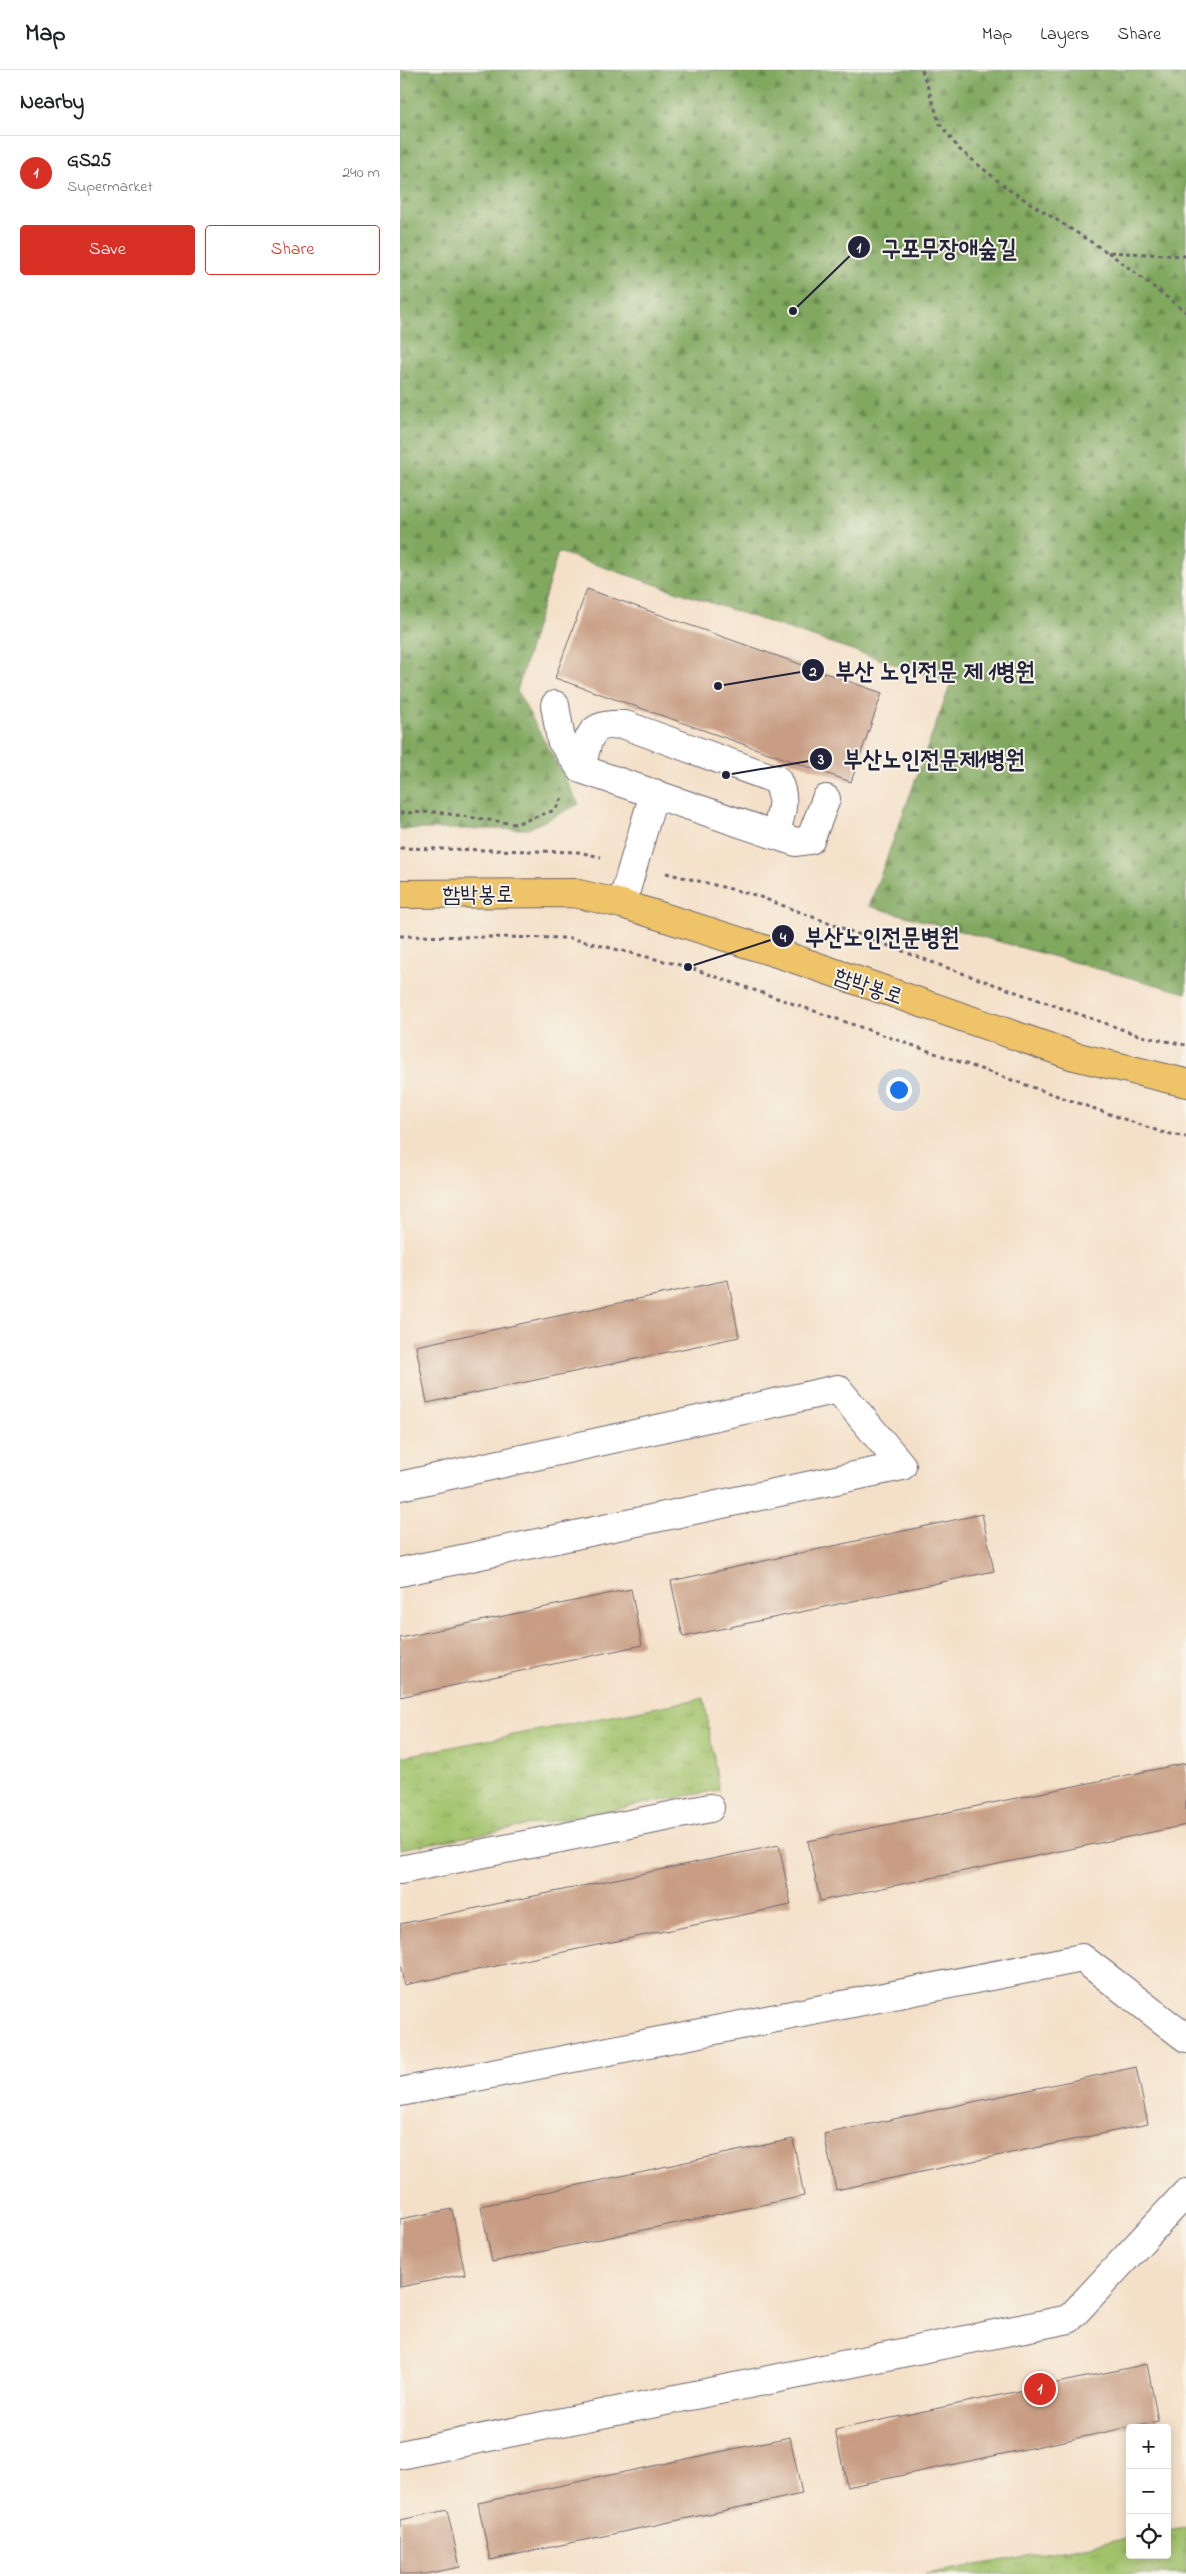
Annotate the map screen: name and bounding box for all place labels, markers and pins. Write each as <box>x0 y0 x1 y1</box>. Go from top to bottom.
callout: 구포무장애숲길 <box>847 228 1027 267</box>
callout: 부산 노인전문 제 1병원 <box>800 651 1045 690</box>
callout: 부산노인전문제1병원 <box>809 739 1035 778</box>
callout: 부산노인전문병원 <box>770 917 970 956</box>
pin: 1 <box>1024 2370 1056 2408</box>

